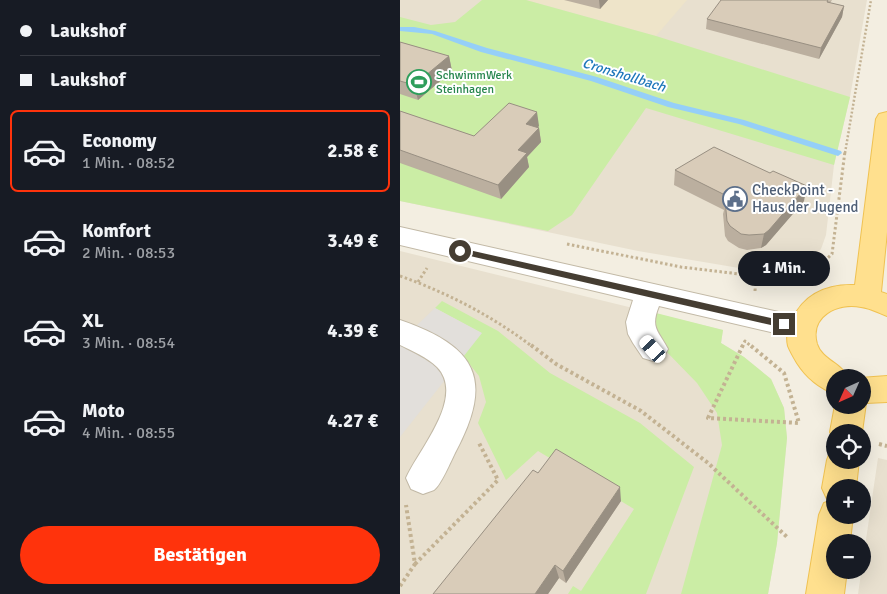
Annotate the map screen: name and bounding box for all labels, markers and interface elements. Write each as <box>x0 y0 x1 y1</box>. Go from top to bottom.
text: Laukshof <box>50 19 126 43</box>
water label: Cronshollbach <box>580 54 668 96</box>
text: Laukshof <box>50 68 126 92</box>
place label: SchwimmWerk Steinhagen <box>436 68 512 97</box>
sports icon: SchwimmWerk Steinhagen <box>406 69 432 95</box>
icon: car <box>22 129 67 174</box>
text: Economy <box>82 129 156 153</box>
text: 2.58 € <box>327 139 378 163</box>
text: 1 Min. · 08:52 <box>82 153 175 173</box>
place label: CheckPoint - Haus der Jugend <box>752 181 859 216</box>
public building icon: CheckPoint - Haus der Jugend <box>722 186 748 212</box>
icon: car <box>22 219 67 264</box>
text: Komfort <box>82 219 151 243</box>
text: 3.49 € <box>327 229 378 253</box>
route start <box>449 240 471 262</box>
text: 2 Min. · 08:53 <box>82 243 175 263</box>
callout: 1 Min. <box>738 252 830 286</box>
text: 1 Min. <box>762 258 806 278</box>
icon: car <box>22 309 67 354</box>
text: XL <box>82 309 104 333</box>
route end <box>773 313 795 335</box>
text: 4.39 € <box>327 319 378 343</box>
text: 3 Min. · 08:54 <box>82 333 175 353</box>
car <box>637 333 668 365</box>
north arrow <box>826 369 871 414</box>
map controls <box>826 369 871 579</box>
icon: car <box>22 399 67 444</box>
text: Moto <box>82 399 125 423</box>
text: 4.27 € <box>327 409 378 433</box>
text: 4 Min. · 08:55 <box>82 423 175 443</box>
button: locate <box>826 424 871 469</box>
button: + <box>826 479 871 524</box>
button: Bestätigen <box>20 526 380 584</box>
button: − <box>826 534 871 579</box>

